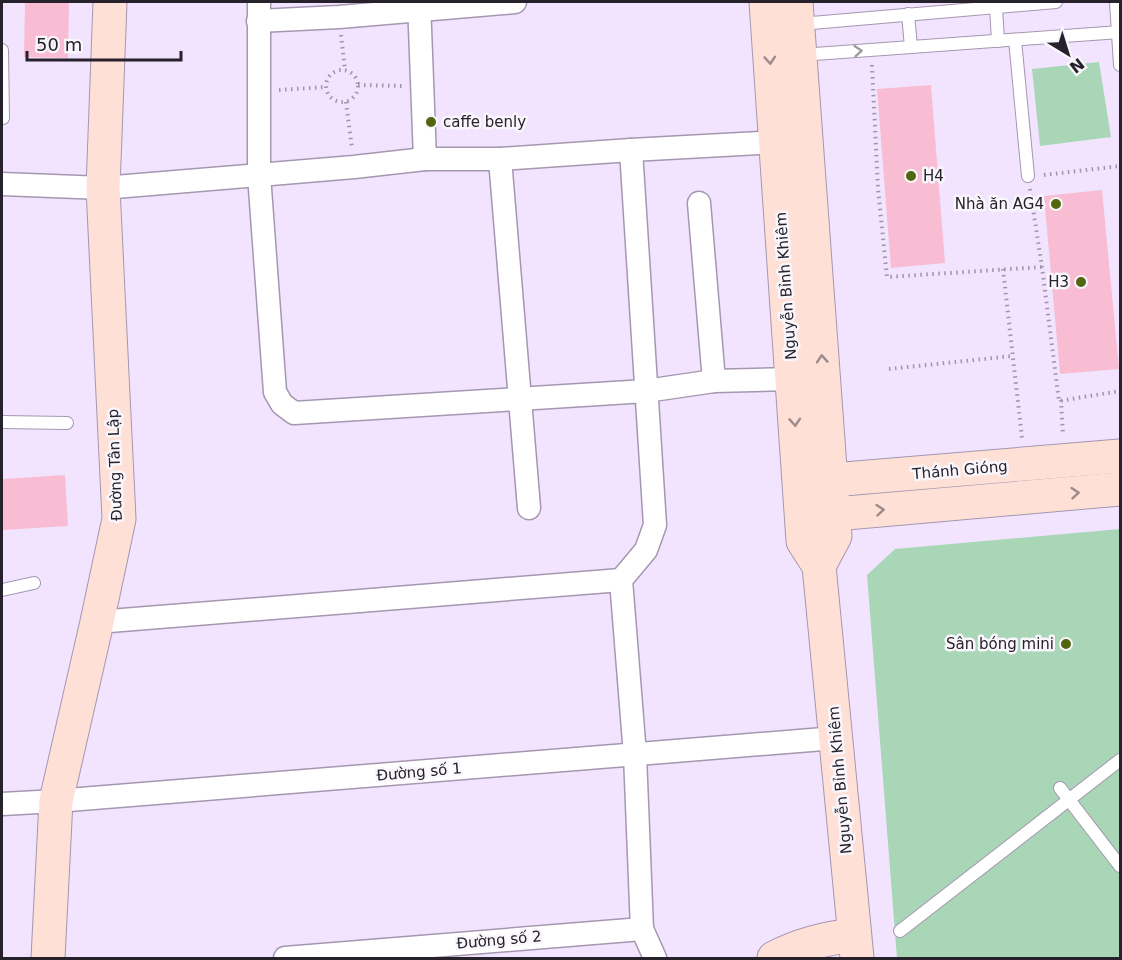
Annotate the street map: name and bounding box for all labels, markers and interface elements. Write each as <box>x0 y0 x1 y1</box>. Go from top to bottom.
scale bar <box>27 24 182 62</box>
north arrow <box>1038 24 1098 84</box>
text: 50 m <box>36 34 82 55</box>
one-way arrow <box>854 45 863 58</box>
text: N <box>1066 54 1088 77</box>
one-way arrow <box>764 55 777 64</box>
place label: caffe benly <box>443 113 526 131</box>
marker: caffe benly <box>424 115 438 129</box>
place label: H4 <box>923 167 944 185</box>
marker: H4 <box>904 169 918 183</box>
place label: Nhà ăn AG4 <box>955 195 1044 213</box>
marker: Nhà ăn AG4 <box>1049 197 1063 211</box>
street label: Nguyễn Bỉnh Khiêm <box>772 211 800 361</box>
place label: H3 <box>1048 273 1069 291</box>
marker: H3 <box>1074 275 1088 289</box>
one-way arrow <box>816 354 829 363</box>
street label: Đường Tân Lập <box>104 409 126 521</box>
one-way arrow <box>788 418 801 427</box>
street label: Thánh Gióng <box>911 457 1008 483</box>
one-way arrow <box>1070 487 1079 500</box>
one-way arrow <box>876 504 885 517</box>
place label: Sân bóng mini <box>946 635 1054 653</box>
marker: Sân bóng mini <box>1059 637 1073 651</box>
street label: Nguyễn Bỉnh Khiêm <box>825 705 855 855</box>
street label: Đường số 1 <box>376 759 462 785</box>
street label: Đường số 2 <box>456 927 542 953</box>

